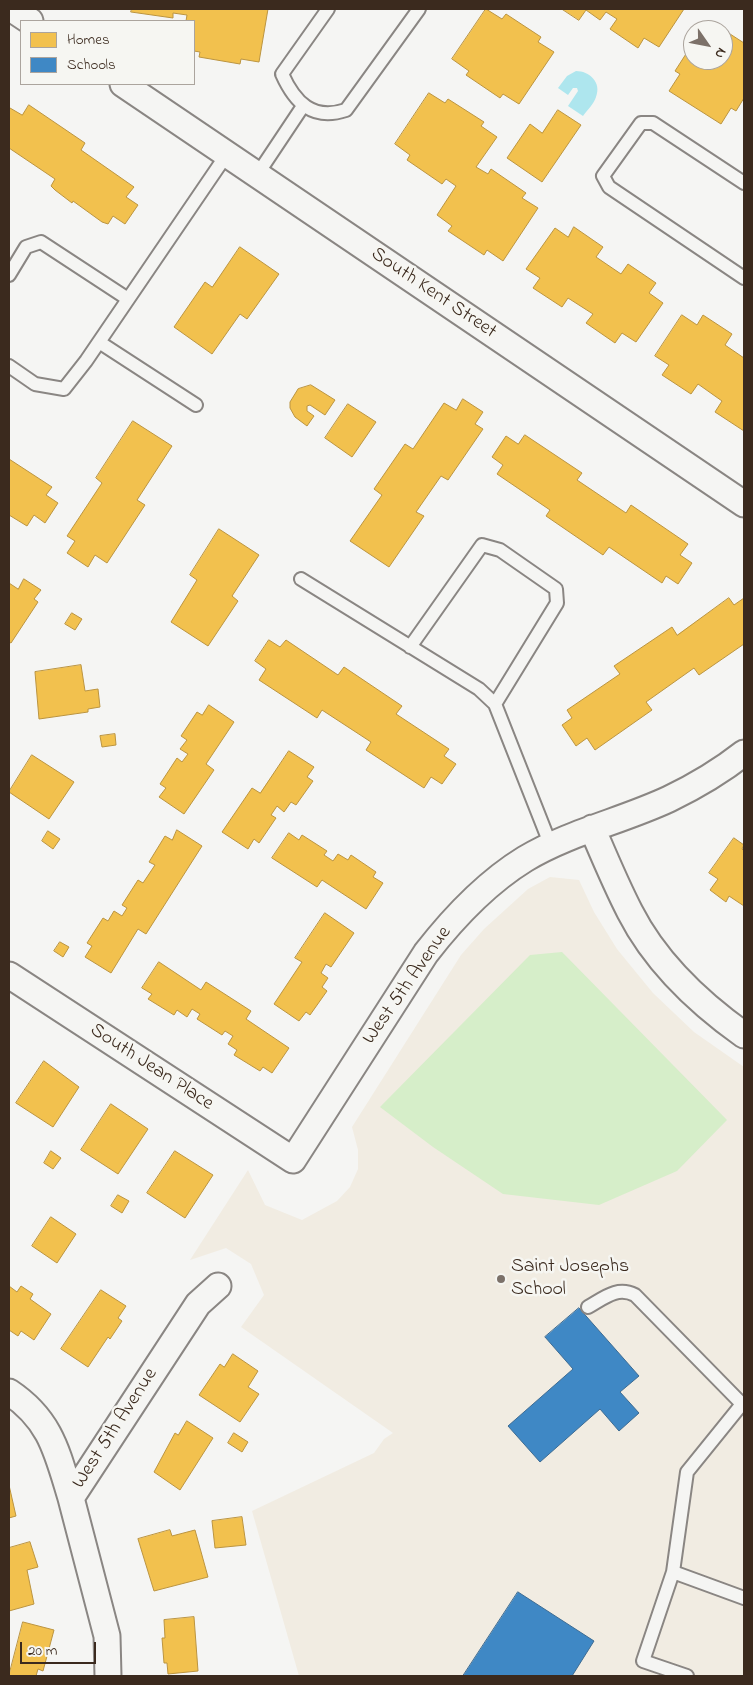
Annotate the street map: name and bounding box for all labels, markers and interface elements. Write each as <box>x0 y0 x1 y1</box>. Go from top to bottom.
legend <box>20 20 195 85</box>
north arrow <box>683 20 733 70</box>
text: Homes <box>67 29 110 51</box>
text: N <box>709 43 732 63</box>
text: Schools <box>67 54 116 76</box>
street label: South Kent Street <box>366 243 500 345</box>
street label: West 5th Avenue <box>358 922 458 1050</box>
street label: South Jean Place <box>85 1019 217 1117</box>
place label: Saint Josephs School <box>511 1256 629 1303</box>
marker: Saint Josephs School <box>495 1273 507 1285</box>
street label: West 5th Avenue <box>68 1364 164 1494</box>
scale bar <box>22 1632 99 1664</box>
text: 20 m <box>28 1640 57 1662</box>

